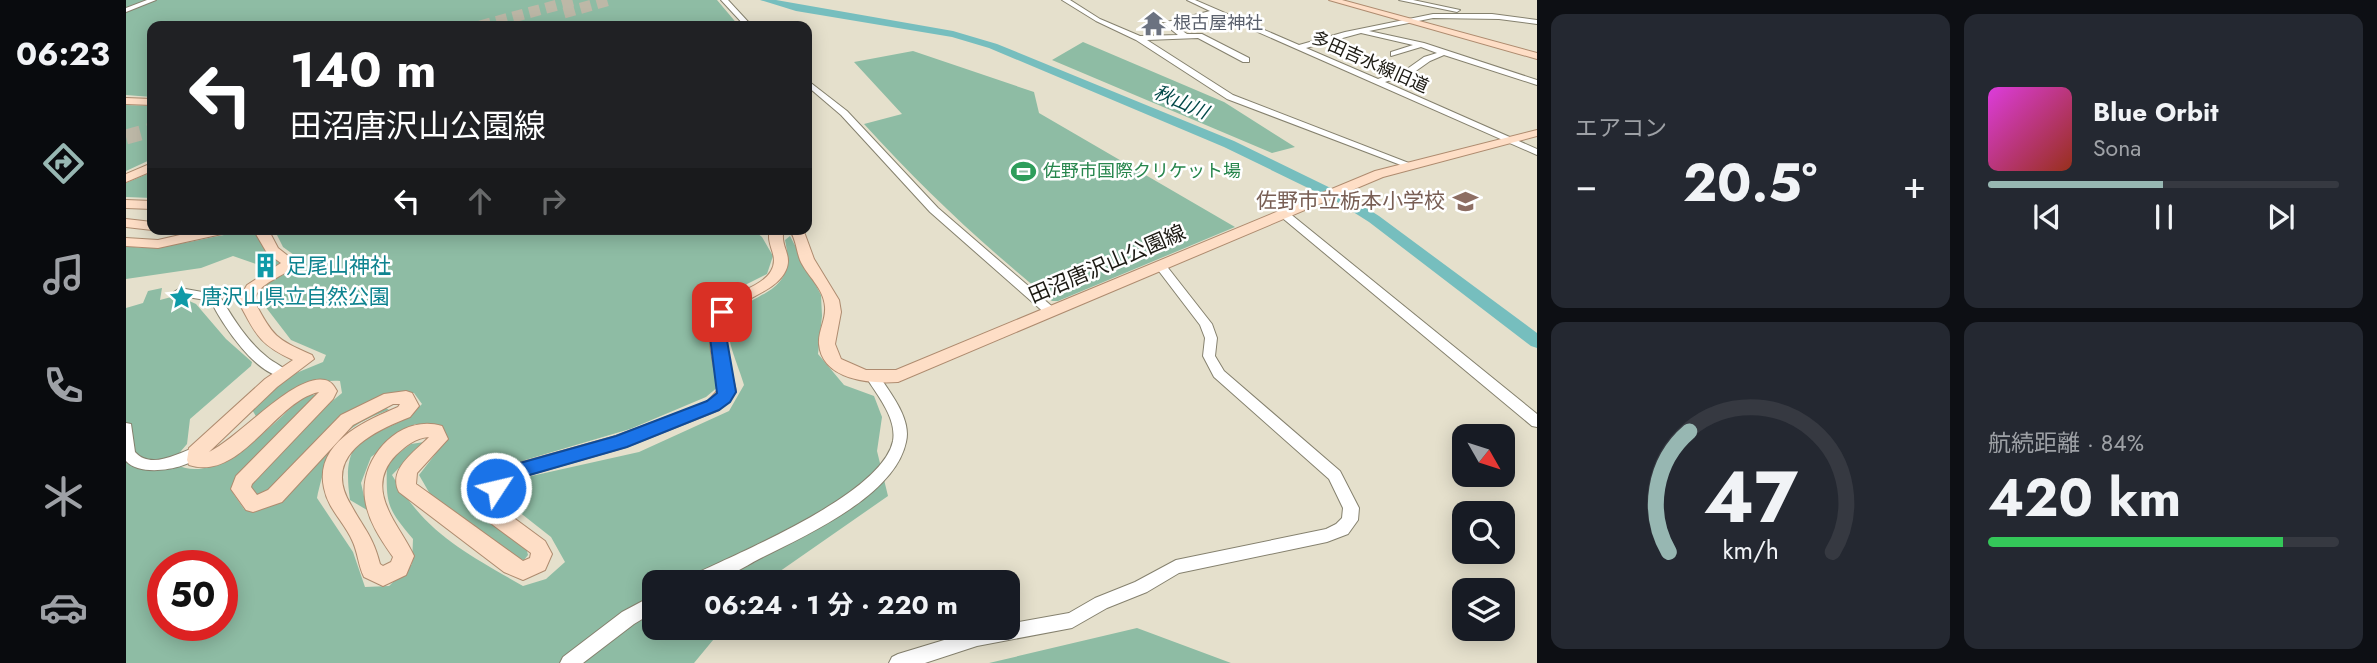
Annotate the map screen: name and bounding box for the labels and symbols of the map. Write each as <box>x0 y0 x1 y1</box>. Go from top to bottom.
temple icon: 根古屋神社 <box>1139 9 1167 37</box>
place label: 根古屋神社 <box>1173 10 1263 36</box>
street label: 多田吉水線旧道 <box>1307 24 1433 100</box>
water label: 秋山川 <box>1149 78 1214 126</box>
sports icon: 佐野市国際クリケット場 <box>1009 157 1037 185</box>
place label: 佐野市国際クリケット場 <box>1043 158 1241 184</box>
place label: 佐野市立栃本小学校 <box>1256 186 1445 216</box>
school or university icon: 佐野市立栃本小学校 <box>1451 187 1479 215</box>
street label: 田沼唐沢山公園線 <box>1024 217 1190 311</box>
place label: 足尾山神社 <box>286 251 391 281</box>
building icon: 足尾山神社 <box>252 252 280 280</box>
place label: 唐沢山県立自然公園 <box>201 282 390 312</box>
pin <box>692 282 752 342</box>
place icon: 唐沢山県立自然公園 <box>167 283 195 311</box>
north arrow <box>1452 424 1516 486</box>
position arrow <box>459 451 533 525</box>
speed limit sign: 50 <box>147 550 238 641</box>

